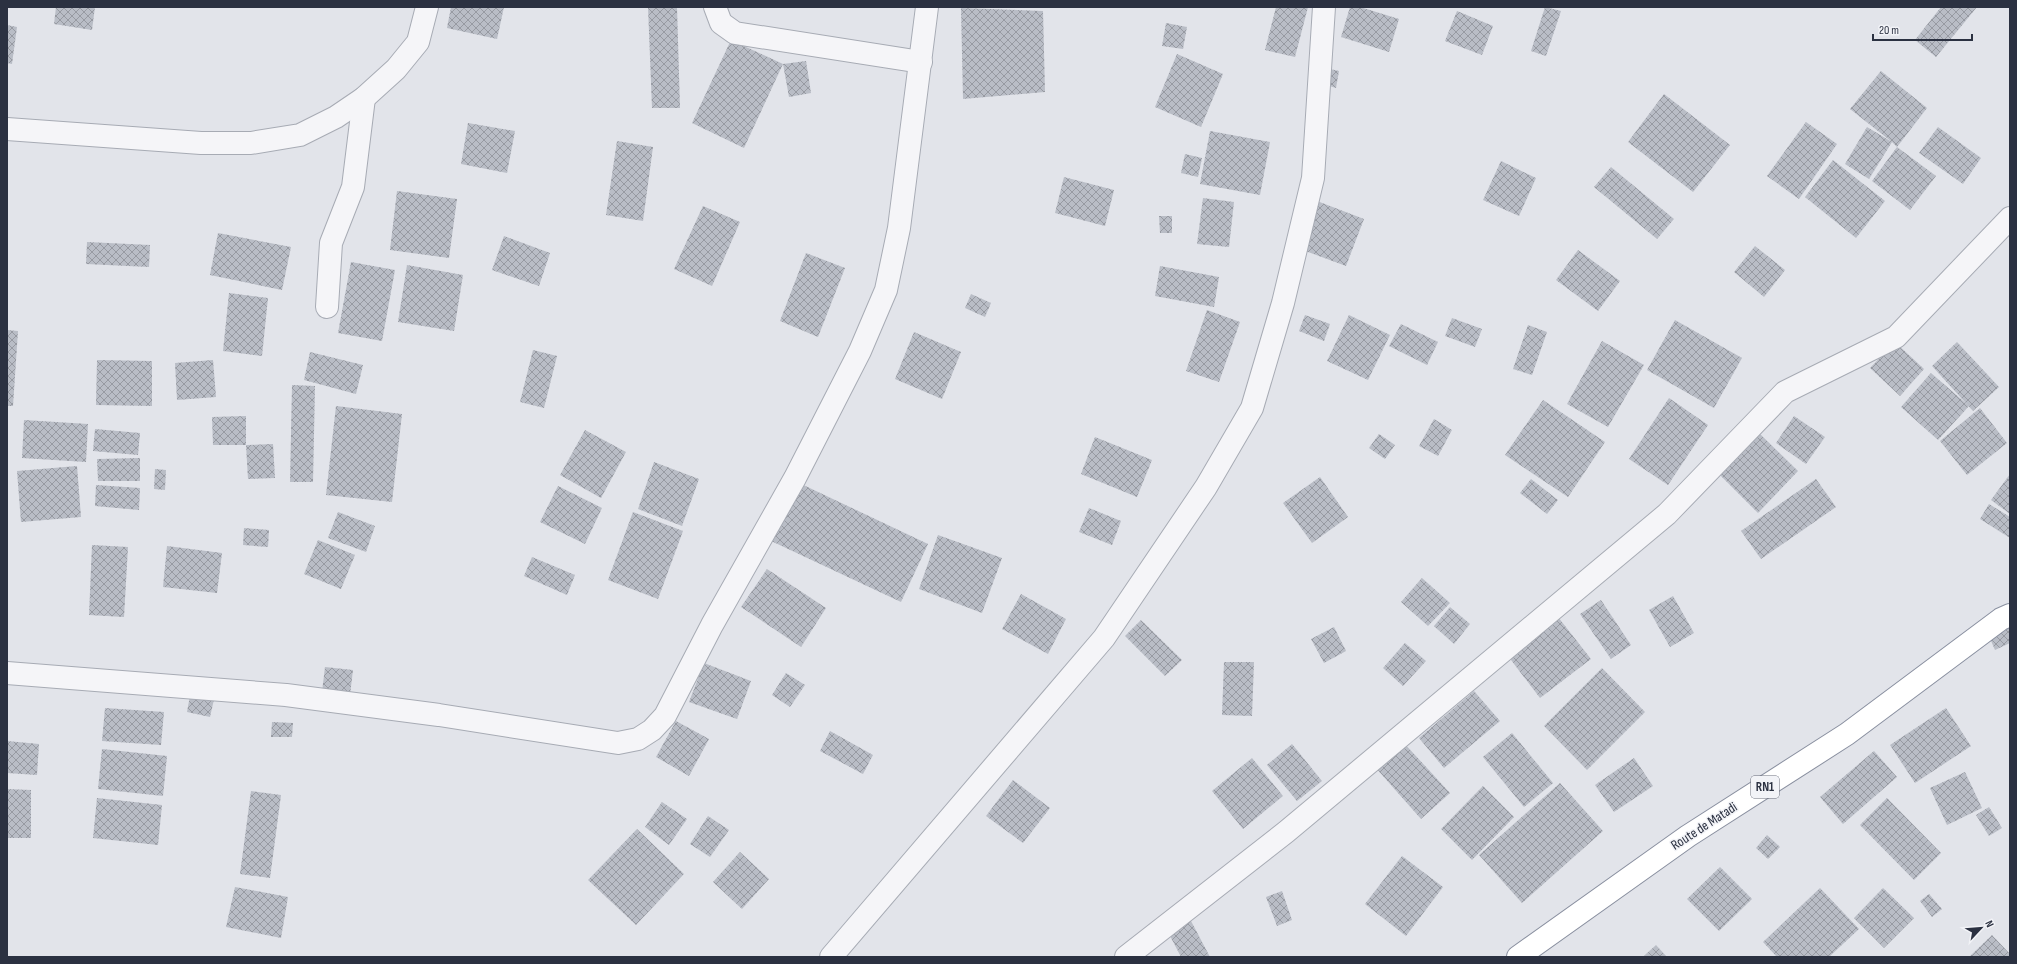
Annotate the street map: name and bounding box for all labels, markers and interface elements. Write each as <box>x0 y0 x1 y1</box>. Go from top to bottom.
scale bar <box>1873 16 1972 42</box>
text: 20 m <box>1879 23 1899 38</box>
road number: RN1 <box>1751 776 1779 798</box>
street label: Route de Matadi <box>1668 798 1740 854</box>
north arrow <box>1961 908 2001 948</box>
text: N <box>1982 918 1997 929</box>

